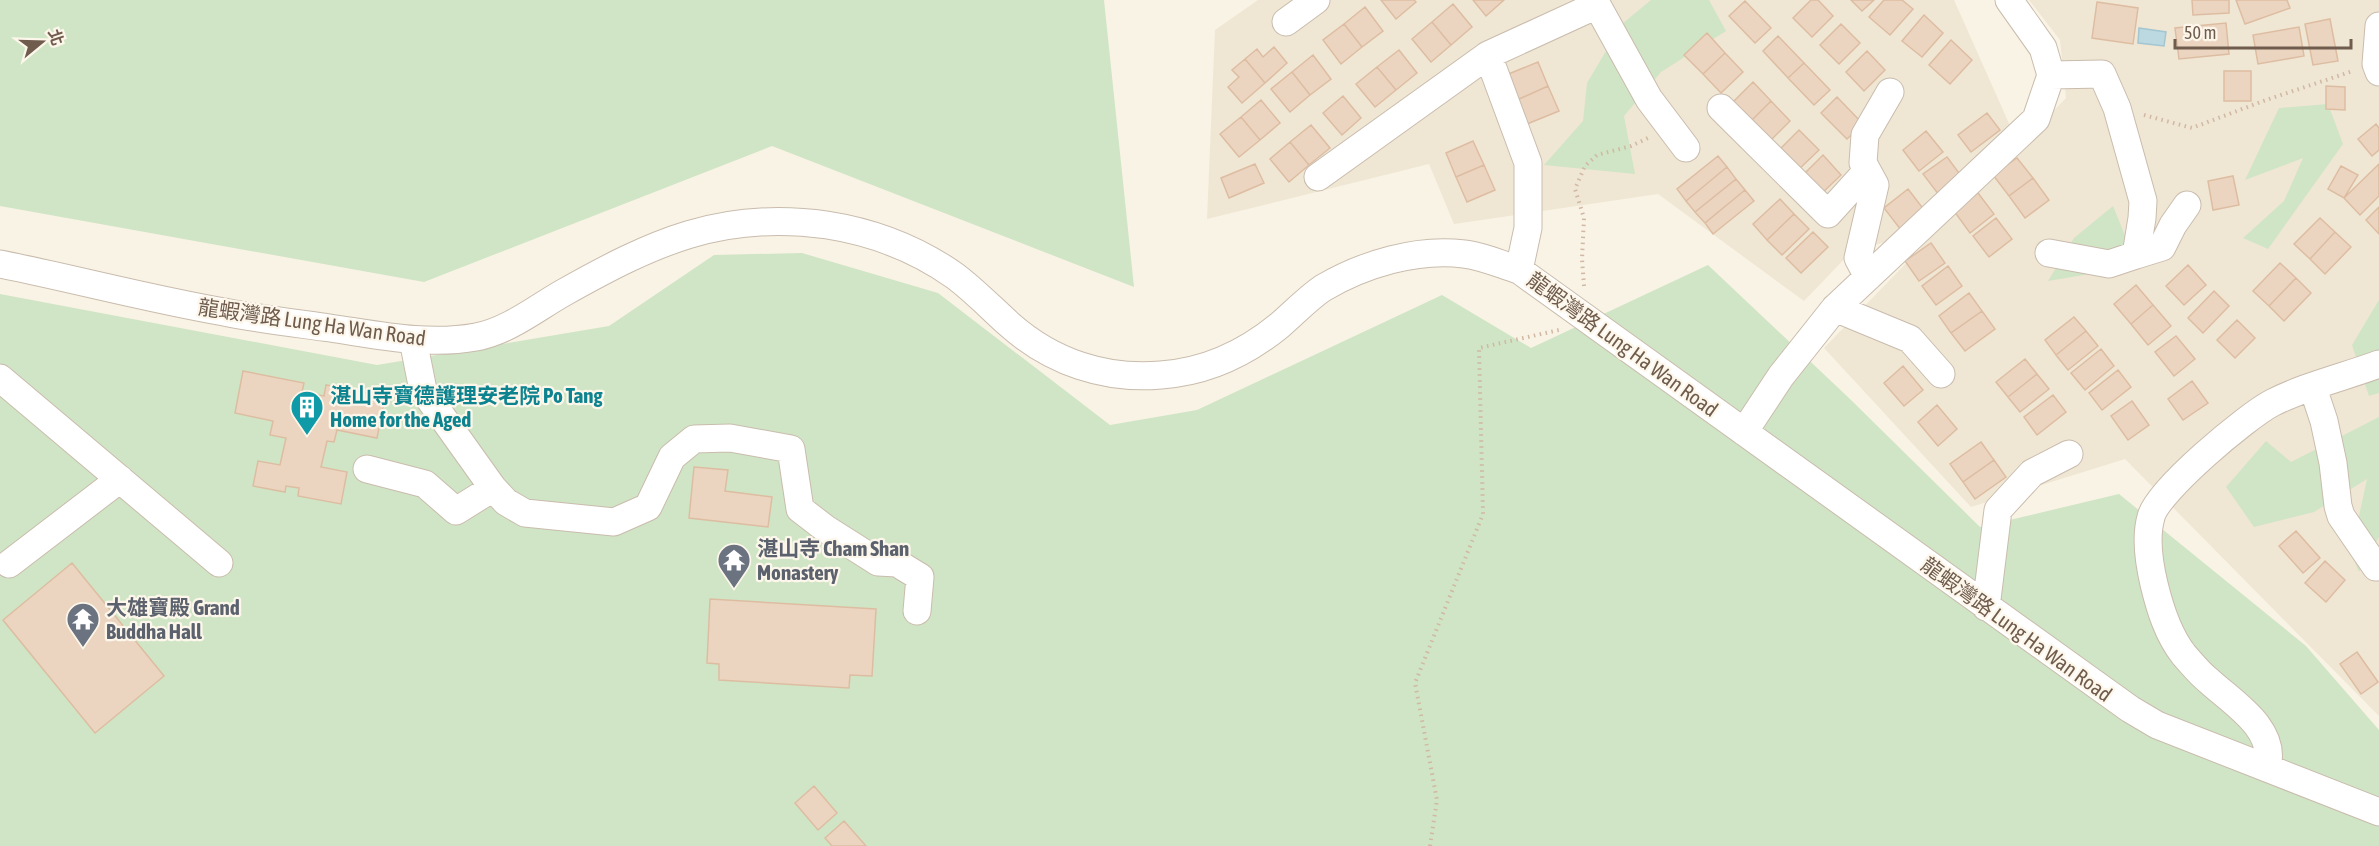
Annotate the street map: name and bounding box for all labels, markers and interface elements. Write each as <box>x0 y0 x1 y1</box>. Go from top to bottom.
north arrow <box>12 12 72 72</box>
scale bar <box>2175 12 2350 50</box>
text: 50 m <box>2184 22 2216 43</box>
text: 北 <box>45 27 67 48</box>
street label: 龍蝦灣路 Lung Ha Wan Road <box>1523 267 1723 421</box>
street label: 龍蝦灣路 Lung Ha Wan Road <box>197 294 427 350</box>
place label: 湛山寺寶德護理安老院 Po Tang Home for the Aged <box>330 383 603 431</box>
building icon: 湛山寺寶德護理安老院 Po Tang Home for the Aged <box>289 389 325 436</box>
place label: 湛山寺 Cham Shan Monastery <box>757 536 909 584</box>
temple icon: 湛山寺 Cham Shan Monastery <box>716 542 752 589</box>
street label: 龍蝦灣路 Lung Ha Wan Road <box>1917 552 2117 706</box>
place label: 大雄寶殿 Grand Buddha Hall <box>106 595 240 643</box>
temple icon: 大雄寶殿 Grand Buddha Hall <box>65 601 101 648</box>

